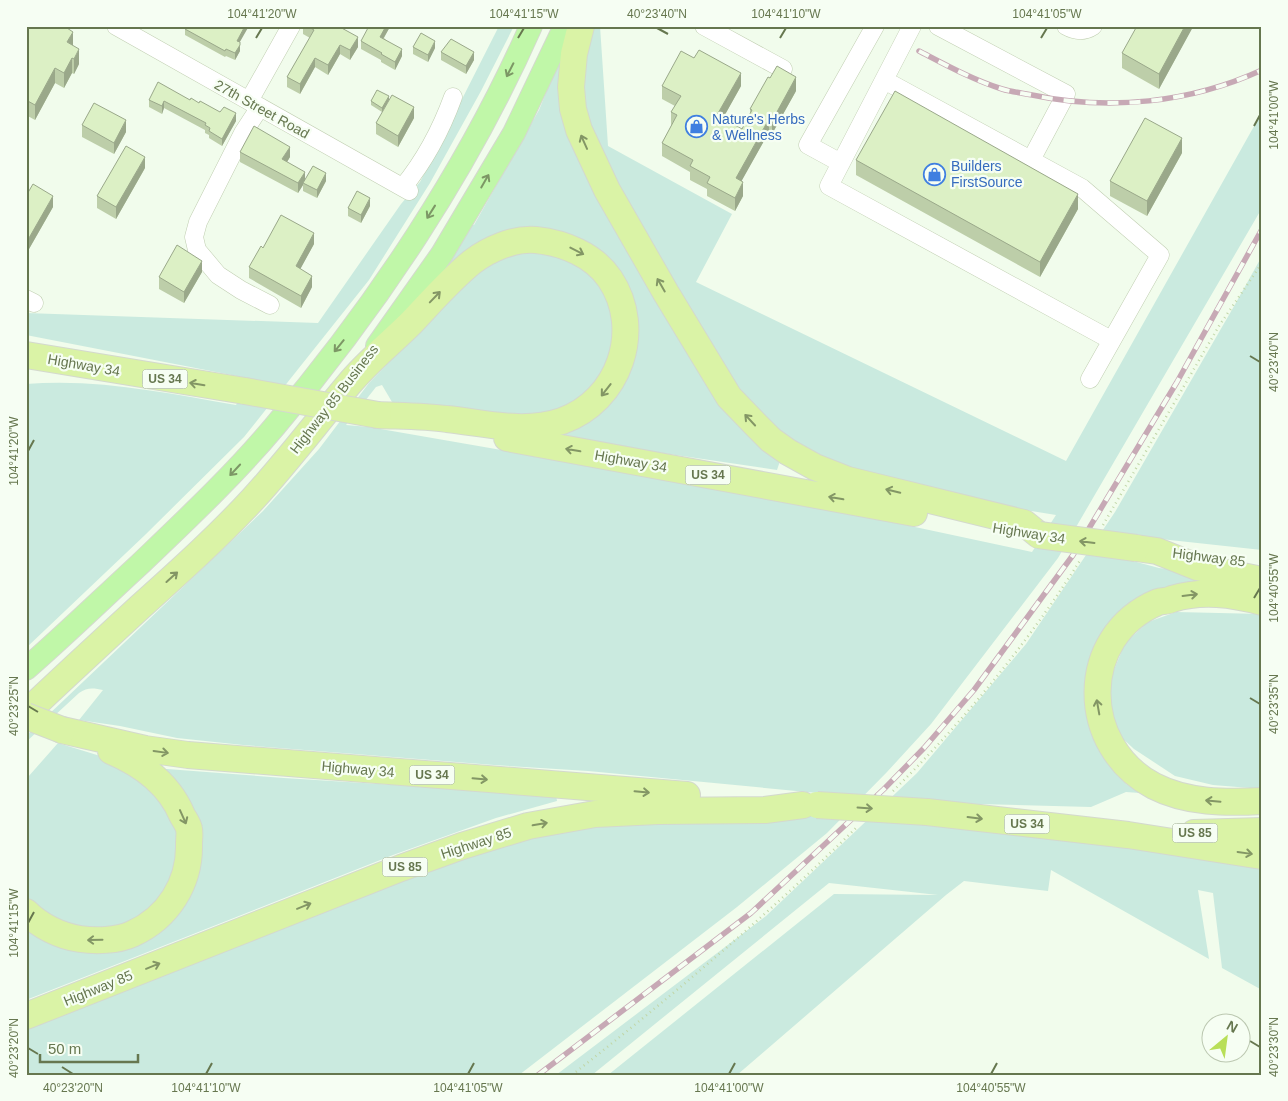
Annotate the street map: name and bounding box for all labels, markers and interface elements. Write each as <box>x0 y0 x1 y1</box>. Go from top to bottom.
text: 104°41'20"W <box>227 7 297 21</box>
text: 104°41'15"W <box>489 7 559 21</box>
text: 40°23'40"N <box>627 7 687 21</box>
text: 104°41'10"W <box>751 7 821 21</box>
text: 104°41'05"W <box>1012 7 1082 21</box>
one-way arrow <box>505 63 515 78</box>
street label: 27th Street Road <box>212 76 312 142</box>
text: 104°41'00"W <box>1267 80 1281 150</box>
place label: Nature's Herbs & Wellness <box>712 111 805 143</box>
shop icon: Nature's Herbs & Wellness <box>684 115 708 139</box>
one-way arrow <box>578 135 588 150</box>
place label: Builders FirstSource <box>951 158 1023 190</box>
shop icon: Builders FirstSource <box>923 162 947 186</box>
one-way arrow <box>481 174 491 188</box>
one-way arrow <box>426 205 436 219</box>
one-way arrow <box>569 246 584 256</box>
one-way arrow <box>656 277 666 292</box>
one-way arrow <box>429 291 442 303</box>
text: 40°23'40"N <box>1267 332 1281 392</box>
one-way arrow <box>334 339 344 353</box>
street label: Highway 85 Business <box>286 341 382 457</box>
street label: Highway 34 <box>47 351 122 379</box>
road number: US 34 <box>142 369 188 388</box>
one-way arrow <box>190 378 206 388</box>
one-way arrow <box>600 383 611 396</box>
one-way arrow <box>744 413 756 426</box>
text: 104°41'20"W <box>7 416 21 486</box>
one-way arrow <box>565 445 581 455</box>
street label: Highway 34 <box>594 447 669 475</box>
one-way arrow <box>229 464 241 477</box>
road number: US 34 <box>686 466 730 484</box>
one-way arrow <box>885 486 901 495</box>
one-way arrow <box>828 493 844 503</box>
street label: Highway 34 <box>992 519 1067 547</box>
one-way arrow <box>1080 537 1096 547</box>
street label: Highway 85 <box>1172 545 1246 569</box>
text: 104°40'55"W <box>1267 553 1281 623</box>
one-way arrow <box>166 571 179 583</box>
one-way arrow <box>1181 590 1197 600</box>
text: 40°23'35"N <box>1267 674 1281 734</box>
text: 40°23'25"N <box>7 676 21 736</box>
one-way arrow <box>1092 699 1102 715</box>
one-way arrow <box>153 747 169 757</box>
street label: Highway 34 <box>321 758 395 780</box>
road number: US 34 <box>410 766 454 784</box>
one-way arrow <box>471 774 487 783</box>
one-way arrow <box>633 787 649 797</box>
one-way arrow <box>1205 796 1221 806</box>
one-way arrow <box>857 804 873 813</box>
one-way arrow <box>179 809 189 824</box>
one-way arrow <box>967 813 983 823</box>
road number: US 34 <box>1004 814 1050 834</box>
one-way arrow <box>531 818 547 828</box>
street label: Highway 85 <box>439 824 513 862</box>
road number: US 85 <box>1172 824 1218 842</box>
one-way arrow <box>1237 849 1253 859</box>
road number: US 85 <box>382 858 428 876</box>
text: 104°41'15"W <box>7 888 21 958</box>
one-way arrow <box>296 901 311 911</box>
one-way arrow <box>87 935 103 944</box>
one-way arrow <box>145 961 160 970</box>
street label: Highway 85 <box>61 967 135 1009</box>
north arrow <box>1200 1014 1250 1064</box>
text: N <box>1224 1017 1241 1036</box>
text: 40°23'30"N <box>1267 1017 1281 1077</box>
text: 40°23'20"N <box>7 1018 21 1078</box>
scale bar <box>40 1031 138 1063</box>
text: 50 m <box>48 1040 81 1057</box>
text: 40°23'20"N <box>43 1081 103 1095</box>
text: 104°41'10"W <box>171 1081 241 1095</box>
text: 104°41'05"W <box>433 1081 503 1095</box>
text: 104°41'00"W <box>694 1081 764 1095</box>
text: 104°40'55"W <box>956 1081 1026 1095</box>

